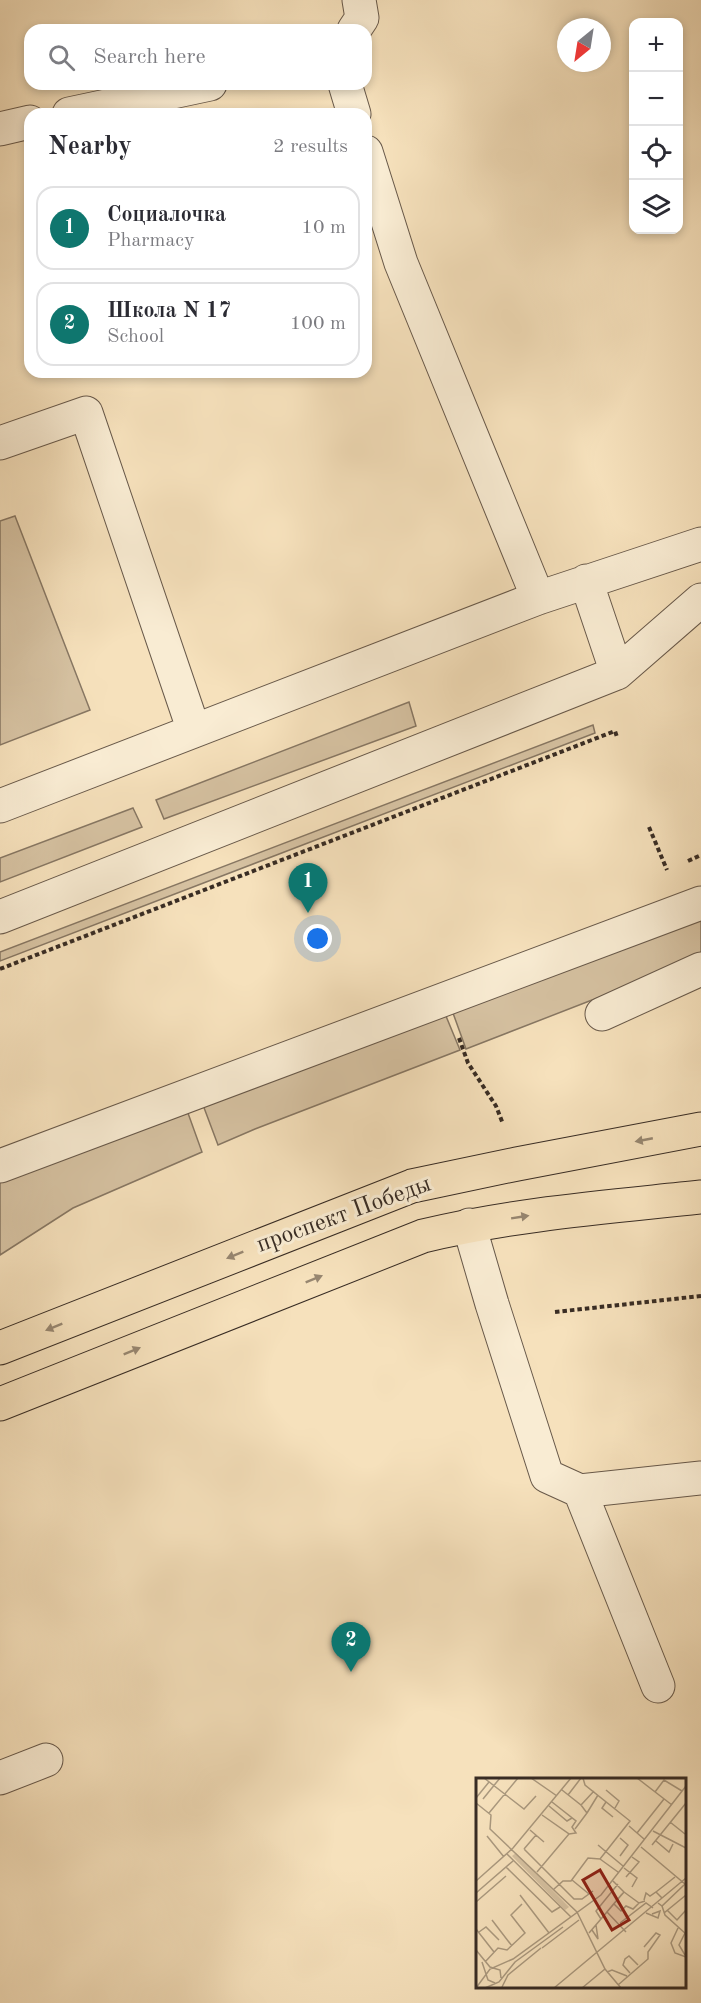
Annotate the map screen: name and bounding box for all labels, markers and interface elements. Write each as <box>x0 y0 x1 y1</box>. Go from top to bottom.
north arrow <box>557 18 611 72</box>
map controls <box>629 18 683 234</box>
button: + <box>629 18 683 72</box>
search box <box>24 24 372 90</box>
icon: search <box>45 41 78 74</box>
text: Search here <box>93 46 206 68</box>
button: − <box>629 72 683 126</box>
button: locate <box>629 126 683 180</box>
text: Nearby <box>48 134 132 160</box>
text: 2 results <box>273 137 348 157</box>
button: layers <box>629 180 683 234</box>
text: Социалочка <box>107 204 226 226</box>
text: 1 <box>64 218 75 238</box>
text: 10 m <box>301 218 346 238</box>
text: Pharmacy <box>107 231 195 251</box>
text: Школа N 17 <box>107 300 231 322</box>
text: 2 <box>64 314 75 334</box>
text: 100 m <box>290 314 346 334</box>
text: School <box>107 327 164 347</box>
pin: 1 <box>288 864 328 913</box>
your location <box>303 924 332 953</box>
one-way arrow <box>634 1136 653 1145</box>
street label: проспект Победы <box>254 1172 434 1258</box>
one-way arrow <box>510 1212 529 1221</box>
one-way arrow <box>226 1251 244 1260</box>
one-way arrow <box>305 1274 323 1283</box>
one-way arrow <box>44 1322 62 1332</box>
one-way arrow <box>124 1346 142 1356</box>
pin: 2 <box>332 1622 370 1672</box>
inset map <box>476 1778 686 1988</box>

